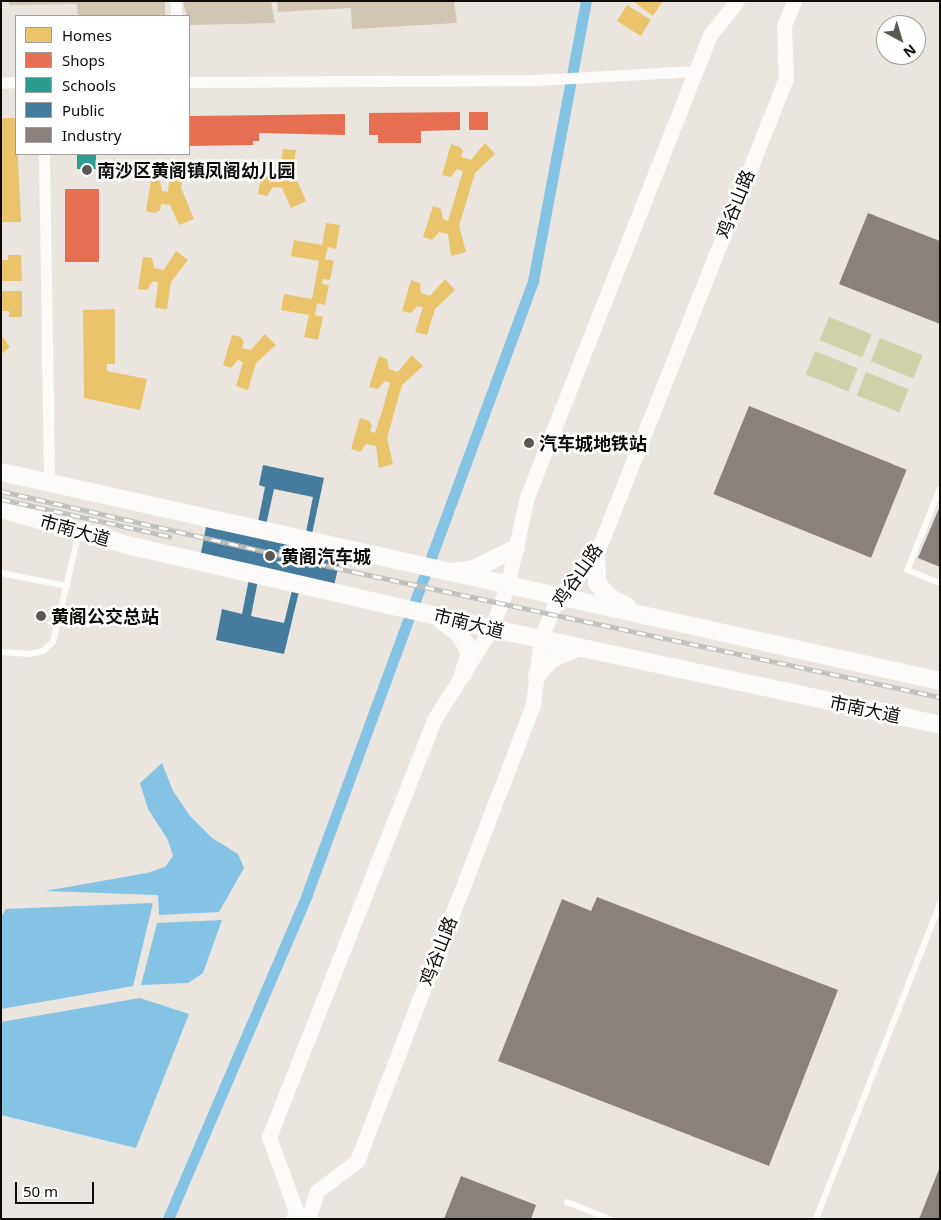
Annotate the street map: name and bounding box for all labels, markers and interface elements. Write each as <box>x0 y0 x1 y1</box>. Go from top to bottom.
legend <box>15 15 190 155</box>
north arrow <box>876 15 926 65</box>
text: Homes <box>62 25 112 45</box>
text: N <box>900 40 921 62</box>
text: Shops <box>62 50 105 70</box>
text: Schools <box>62 75 116 95</box>
text: Public <box>62 100 105 120</box>
text: Industry <box>62 125 121 145</box>
place label: 南沙区黄阁镇凤阁幼儿园 <box>97 159 295 181</box>
marker: 南沙区黄阁镇凤阁幼儿园 <box>81 164 93 176</box>
street label: 鸡谷山路 <box>712 167 758 241</box>
place label: 汽车城地铁站 <box>539 432 647 454</box>
marker: 汽车城地铁站 <box>523 437 535 449</box>
street label: 市南大道 <box>37 510 113 550</box>
street label: 鸡谷山路 <box>548 539 606 611</box>
place label: 黄阁汽车城 <box>281 545 371 567</box>
marker: 黄阁汽车城 <box>263 549 277 563</box>
street label: 市南大道 <box>431 604 507 642</box>
place label: 黄阁公交总站 <box>51 605 159 627</box>
marker: 黄阁公交总站 <box>35 610 47 622</box>
street label: 市南大道 <box>828 691 902 727</box>
street label: 鸡谷山路 <box>415 914 461 988</box>
scale bar <box>18 1172 96 1204</box>
text: 50 m <box>23 1181 58 1201</box>

